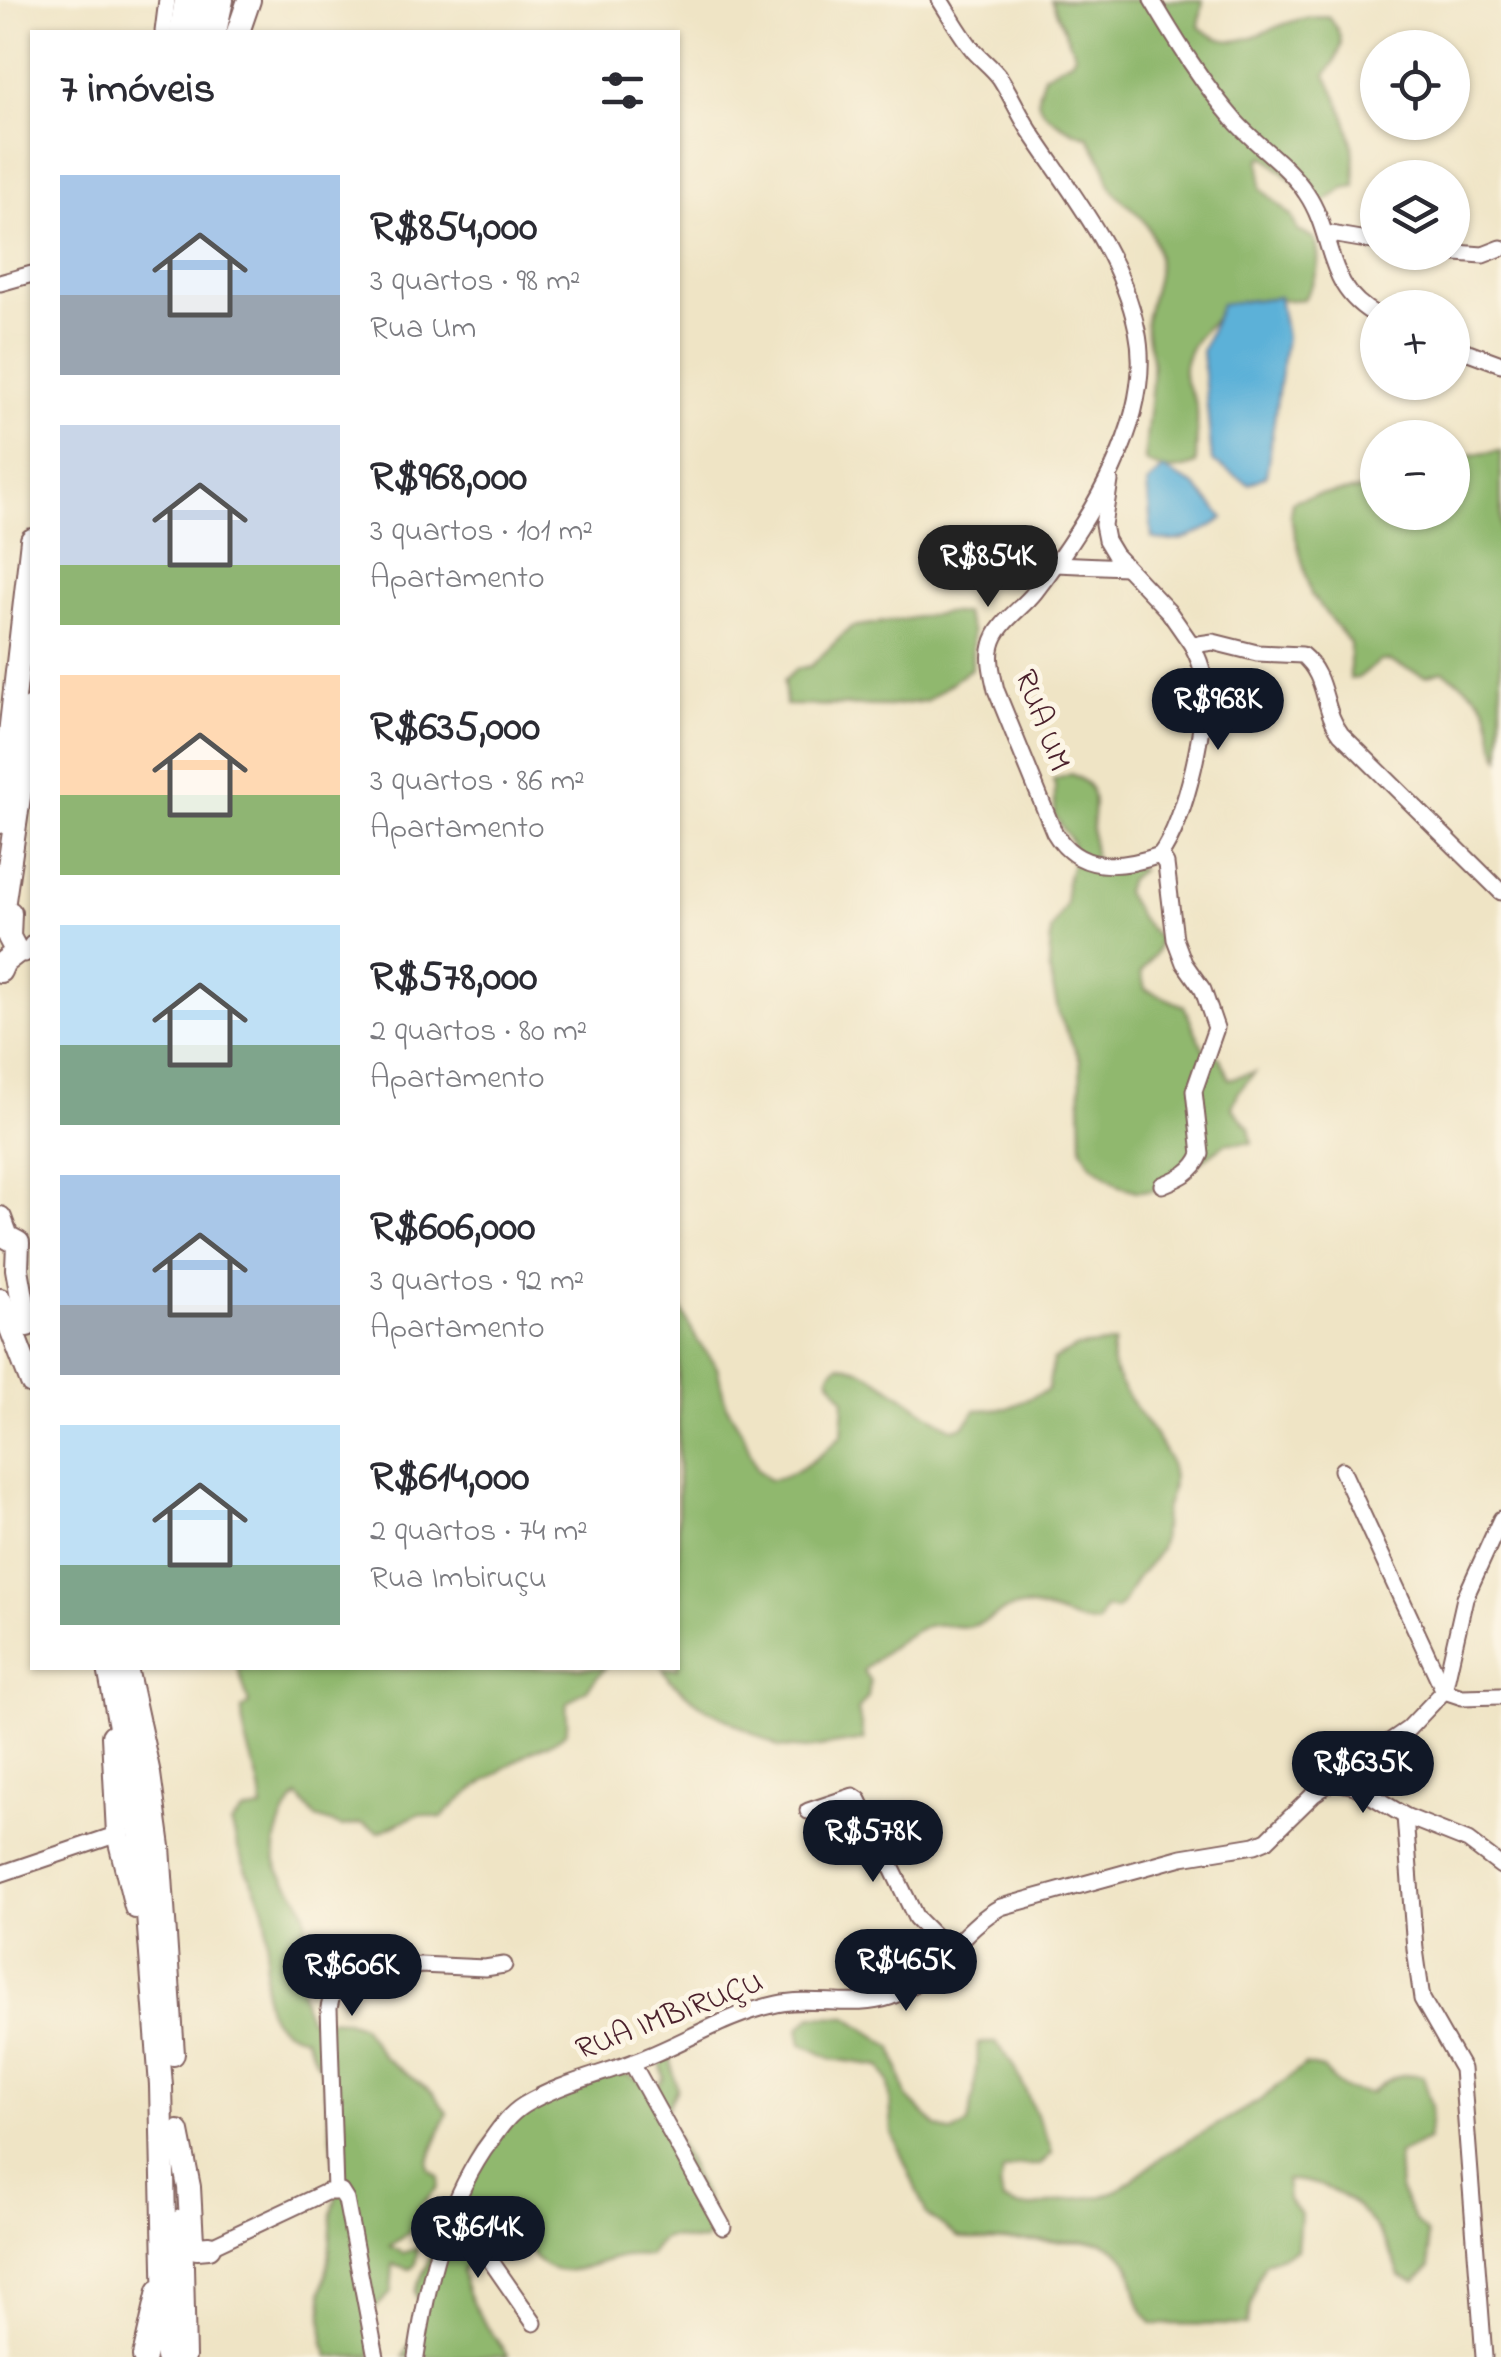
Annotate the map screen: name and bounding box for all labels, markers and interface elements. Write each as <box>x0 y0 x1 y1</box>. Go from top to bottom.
map controls <box>1360 30 1470 530</box>
button: locate <box>1360 30 1470 140</box>
text: 7 imóveis <box>60 60 215 121</box>
icon: filters <box>595 63 650 118</box>
button: layers <box>1360 160 1470 270</box>
text: R$854,000 <box>370 198 537 259</box>
icon: home <box>140 215 260 335</box>
text: 3 quartos · 98 m² <box>370 259 580 306</box>
button: + <box>1360 290 1470 400</box>
text: Rua Um <box>370 306 476 353</box>
button: − <box>1360 420 1470 530</box>
text: R$968,000 <box>370 448 527 509</box>
icon: home <box>140 465 260 585</box>
text: 3 quartos · 101 m² <box>370 509 593 556</box>
pin: R$854K <box>907 525 1069 610</box>
text: R$854K <box>940 534 1036 581</box>
text: Apartamento <box>370 556 545 603</box>
street label: RUA UM <box>1000 663 1082 779</box>
pin: R$968K <box>1137 668 1299 753</box>
text: R$968K <box>1174 677 1262 724</box>
text: R$635,000 <box>370 698 540 759</box>
icon: home <box>140 715 260 835</box>
text: 3 quartos · 86 m² <box>370 759 585 806</box>
text: Apartamento <box>370 806 545 853</box>
text: R$578,000 <box>370 948 537 1009</box>
icon: home <box>140 965 260 1085</box>
text: 2 quartos · 80 m² <box>370 1009 587 1056</box>
text: Apartamento <box>370 1056 545 1103</box>
text: R$606,000 <box>370 1198 535 1259</box>
icon: home <box>140 1215 260 1335</box>
text: 3 quartos · 92 m² <box>370 1259 584 1306</box>
text: Apartamento <box>370 1306 545 1353</box>
text: R$614,000 <box>370 1448 529 1509</box>
icon: home <box>140 1465 260 1585</box>
text: 2 quartos · 74 m² <box>370 1509 588 1556</box>
text: Rua Imbiruçu <box>370 1556 547 1603</box>
pin: R$635K <box>1282 1731 1444 1816</box>
text: R$635K <box>1314 1740 1412 1787</box>
pin: R$578K <box>792 1800 954 1885</box>
text: R$578K <box>825 1809 921 1856</box>
pin: R$465K <box>825 1929 987 2014</box>
pin: R$606K <box>271 1934 433 2019</box>
text: R$465K <box>857 1938 955 1985</box>
text: R$606K <box>305 1943 399 1990</box>
street label: RUA IMBIRUÇU <box>569 1960 771 2074</box>
pin: R$614K <box>397 2196 559 2281</box>
text: R$614K <box>433 2205 523 2252</box>

